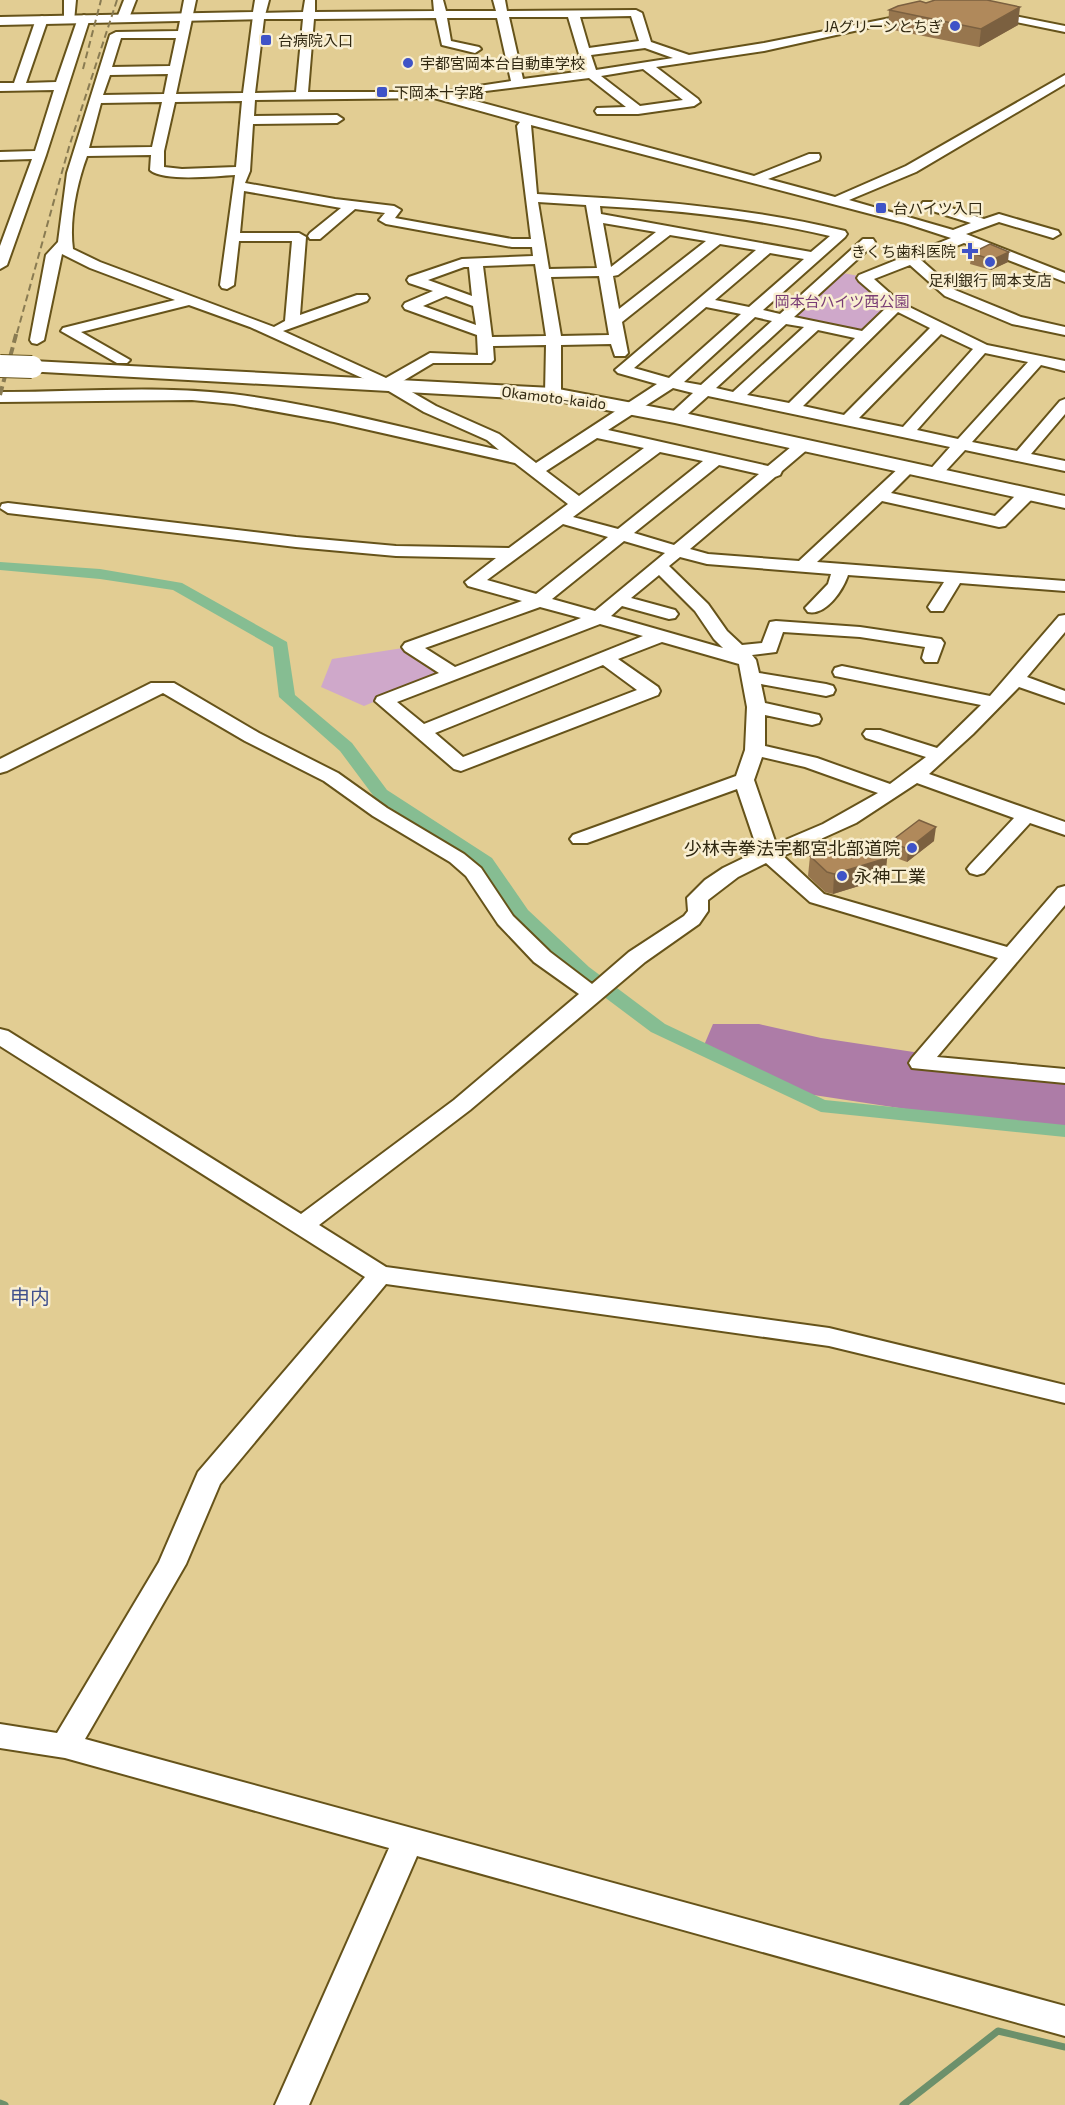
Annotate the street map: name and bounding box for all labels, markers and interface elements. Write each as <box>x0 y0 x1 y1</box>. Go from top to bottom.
place label: JAグリーンとちぎ <box>824 17 943 35</box>
marker: JAグリーンとちぎ <box>948 19 962 33</box>
place label: 台病院入口 <box>278 31 353 49</box>
marker: 台病院入口 <box>259 33 273 47</box>
place label: 宇都宮岡本台自動車学校 <box>420 54 585 72</box>
marker: 宇都宮岡本台自動車学校 <box>401 56 415 70</box>
place label: 下岡本十字路 <box>394 83 484 101</box>
marker: 下岡本十字路 <box>375 85 389 99</box>
place label: 台ハイツ入口 <box>893 199 983 217</box>
marker: 台ハイツ入口 <box>874 201 888 215</box>
place label: きくち歯科医院 <box>851 242 956 260</box>
marker: きくち歯科医院 <box>961 242 979 260</box>
marker: 足利銀行 岡本支店 <box>983 255 997 269</box>
place label: 足利銀行 岡本支店 <box>928 271 1052 289</box>
park label: 岡本台ハイツ西公園 <box>775 292 909 310</box>
street label: Okamoto-kaido <box>501 382 607 412</box>
place label: 少林寺拳法宇都宮北部道院 <box>684 837 900 859</box>
marker: 少林寺拳法宇都宮北部道院 <box>905 841 919 855</box>
place label: 永神工業 <box>854 865 926 887</box>
marker: 永神工業 <box>835 869 849 883</box>
district label: 申内 <box>10 1284 50 1308</box>

